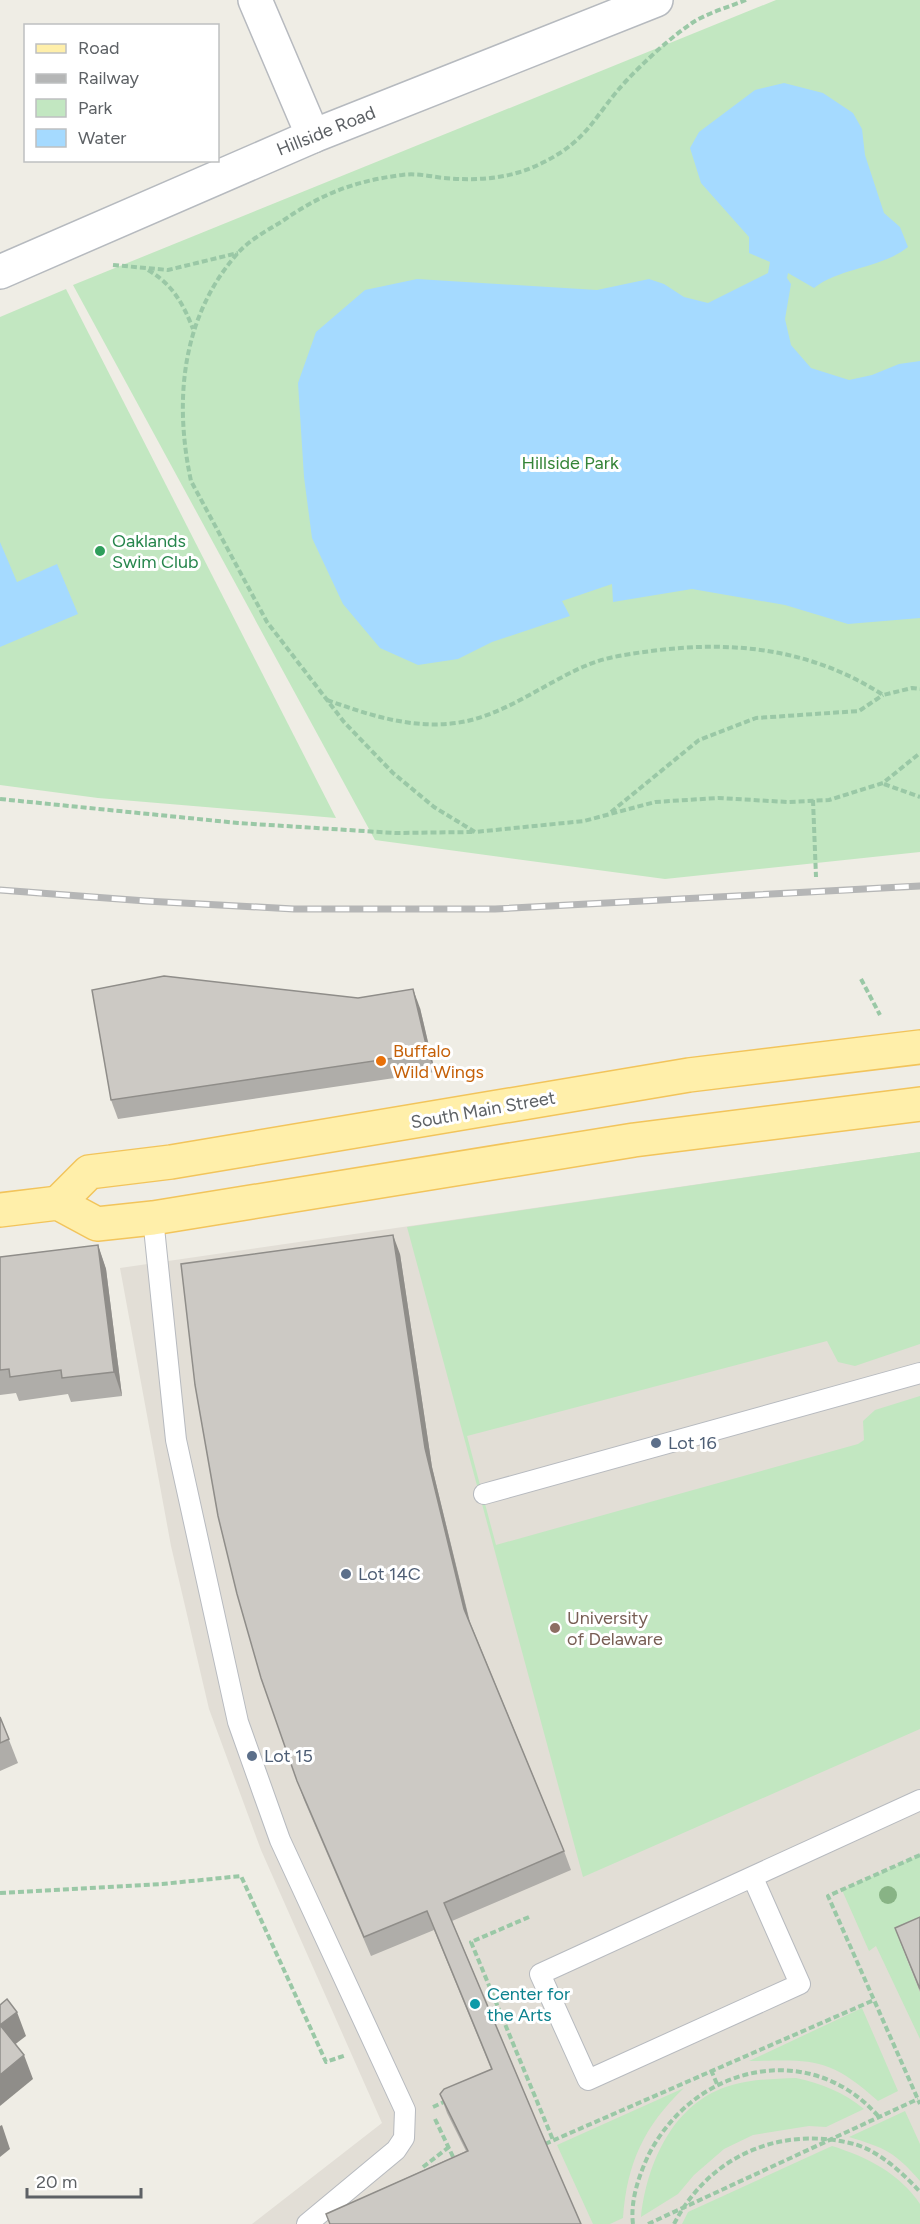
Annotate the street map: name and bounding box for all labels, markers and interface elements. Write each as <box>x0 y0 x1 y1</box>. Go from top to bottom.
legend <box>24 24 219 162</box>
text: Road <box>78 37 119 59</box>
text: Railway <box>78 67 140 89</box>
text: Park <box>78 97 113 119</box>
street label: Hillside Road <box>273 101 379 161</box>
text: Water <box>78 127 126 149</box>
park label: Hillside Park <box>521 452 619 474</box>
place label: Oaklands Swim Club <box>112 530 199 573</box>
marker: Oaklands Swim Club <box>93 544 107 558</box>
place label: Buffalo Wild Wings <box>393 1040 484 1083</box>
marker: Buffalo Wild Wings <box>374 1054 388 1068</box>
street label: South Main Street <box>409 1086 557 1134</box>
place label: Lot 16 <box>668 1432 717 1454</box>
marker: Lot 16 <box>649 1436 663 1450</box>
place label: Lot 14C <box>358 1563 421 1585</box>
marker: Lot 14C <box>339 1567 353 1581</box>
place label: University of Delaware <box>567 1607 663 1650</box>
marker: University of Delaware <box>548 1621 562 1635</box>
place label: Lot 15 <box>264 1745 313 1767</box>
marker: Lot 15 <box>245 1749 259 1763</box>
place label: Center for the Arts <box>487 1983 570 2026</box>
marker: Center for the Arts <box>468 1997 482 2011</box>
scale bar <box>27 2161 141 2199</box>
text: 20 m <box>36 2171 77 2193</box>

